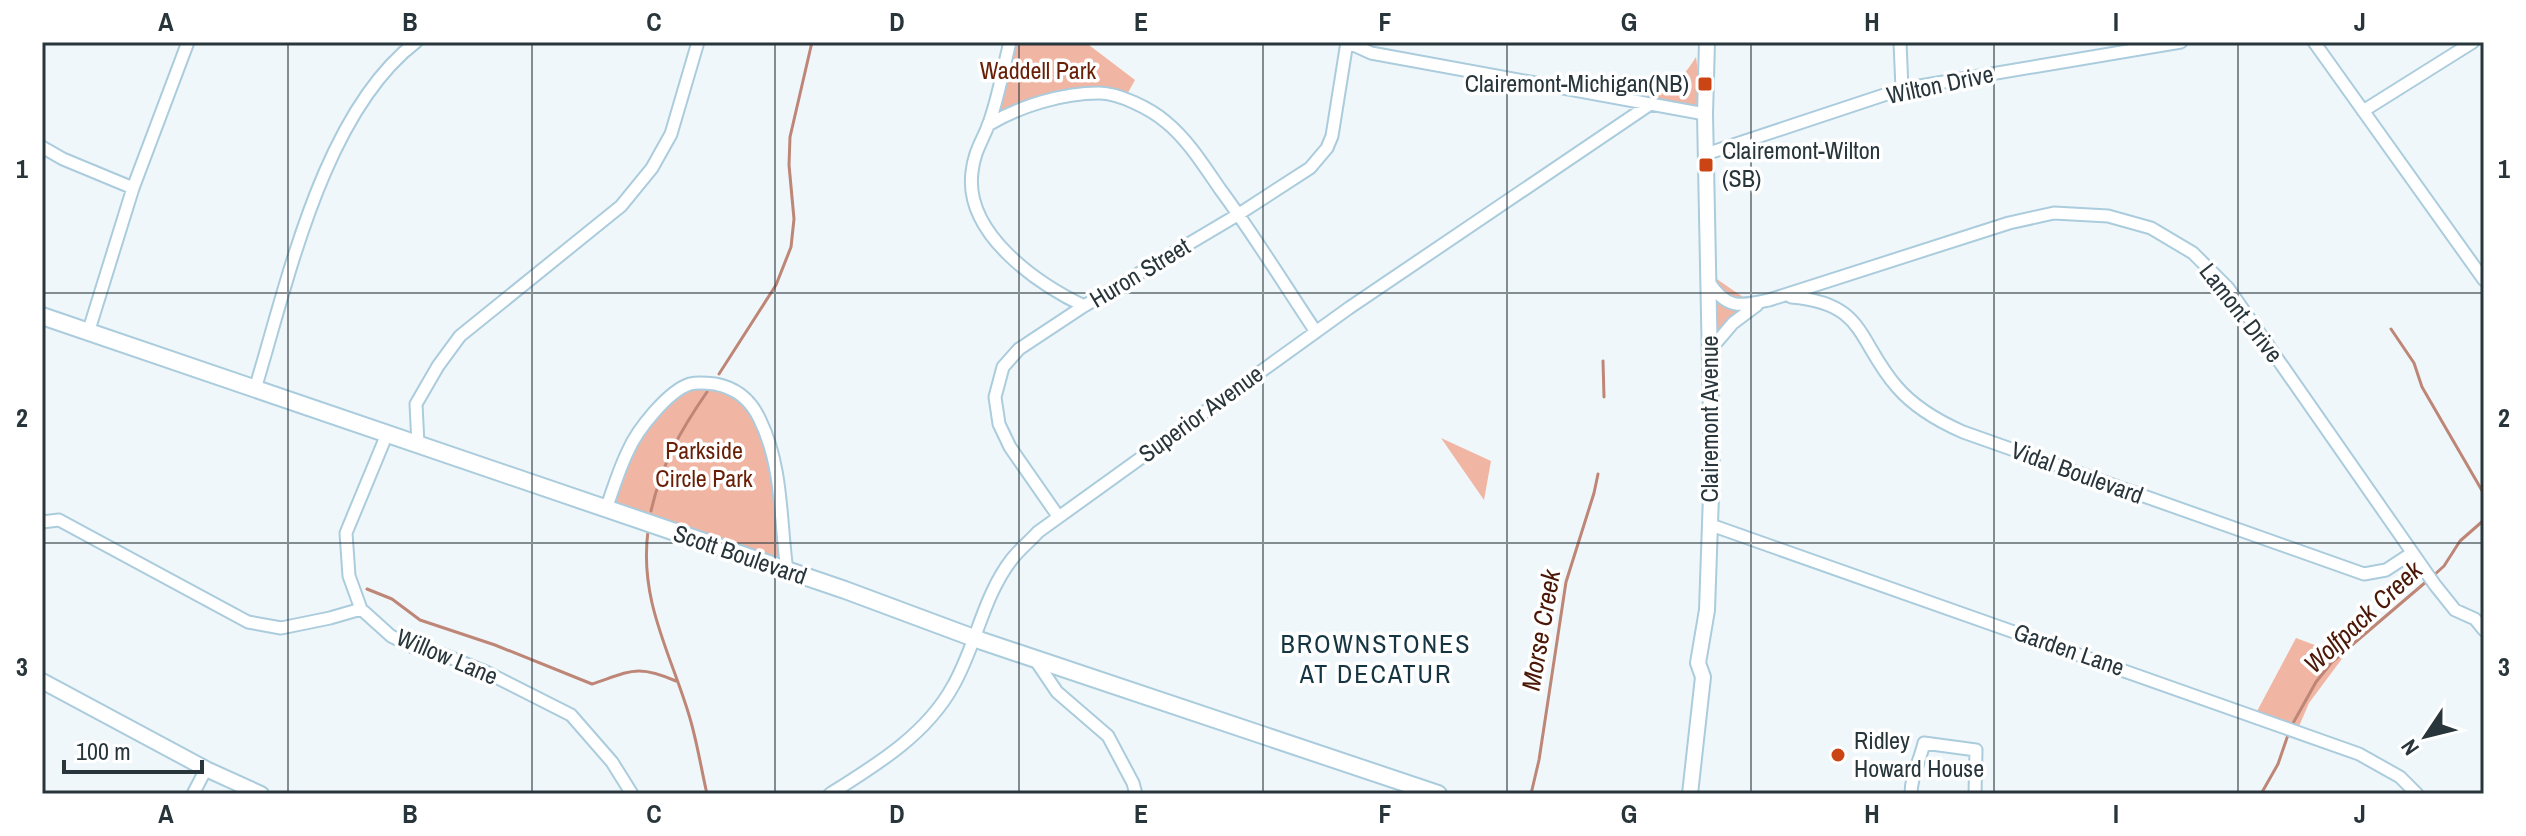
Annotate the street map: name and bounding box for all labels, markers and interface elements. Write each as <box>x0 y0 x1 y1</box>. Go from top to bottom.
text: A <box>158 4 174 39</box>
text: B <box>402 4 418 39</box>
text: C <box>646 4 662 39</box>
text: D <box>889 4 905 39</box>
text: E <box>1134 4 1148 39</box>
text: F <box>1378 4 1392 39</box>
text: G <box>1621 4 1637 39</box>
text: H <box>1864 4 1880 39</box>
text: I <box>2113 4 2119 39</box>
text: J <box>2354 4 2366 39</box>
park label: Waddell Park <box>980 54 1096 86</box>
street label: Wilton Drive <box>1884 57 1996 111</box>
place label: Clairemont-Michigan(NB) <box>1465 67 1689 99</box>
marker: Clairemont-Michigan(NB) <box>1696 75 1714 93</box>
place label: Clairemont-Wilton (SB) <box>1722 134 1881 194</box>
text: 1 <box>16 151 28 186</box>
text: 1 <box>2498 151 2510 186</box>
marker: Clairemont-Wilton (SB) <box>1697 156 1715 174</box>
street label: Huron Street <box>1083 229 1196 315</box>
street label: Lamont Drive <box>2193 256 2291 369</box>
street label: Clairemont Avenue <box>1693 335 1725 503</box>
street label: Superior Avenue <box>1132 357 1269 469</box>
text: 2 <box>16 400 28 435</box>
text: 2 <box>2498 400 2510 435</box>
street label: Vidal Boulevard <box>2007 433 2148 511</box>
park label: Parkside Circle Park <box>655 434 753 494</box>
street label: Scott Boulevard <box>669 516 811 592</box>
water label: Wolfpack Creek <box>2296 552 2430 681</box>
water label: Morse Creek <box>1513 565 1569 693</box>
street label: Garden Lane <box>2010 615 2129 683</box>
street label: Willow Lane <box>392 620 503 692</box>
district label: BROWNSTONES AT DECATUR <box>1280 626 1472 691</box>
text: 3 <box>16 649 28 684</box>
text: 3 <box>2498 649 2510 684</box>
north arrow <box>2386 696 2466 776</box>
scale bar <box>64 724 202 774</box>
place label: Ridley Howard House <box>1854 724 1984 784</box>
text: N <box>2394 734 2426 761</box>
text: 100 m <box>76 735 131 767</box>
marker: Ridley Howard House <box>1829 746 1847 764</box>
text: A <box>158 796 174 831</box>
text: B <box>402 796 418 831</box>
text: C <box>646 796 662 831</box>
text: D <box>889 796 905 831</box>
text: E <box>1134 796 1148 831</box>
text: F <box>1378 796 1392 831</box>
text: G <box>1621 796 1637 831</box>
text: H <box>1864 796 1880 831</box>
text: I <box>2113 796 2119 831</box>
text: J <box>2354 796 2366 831</box>

